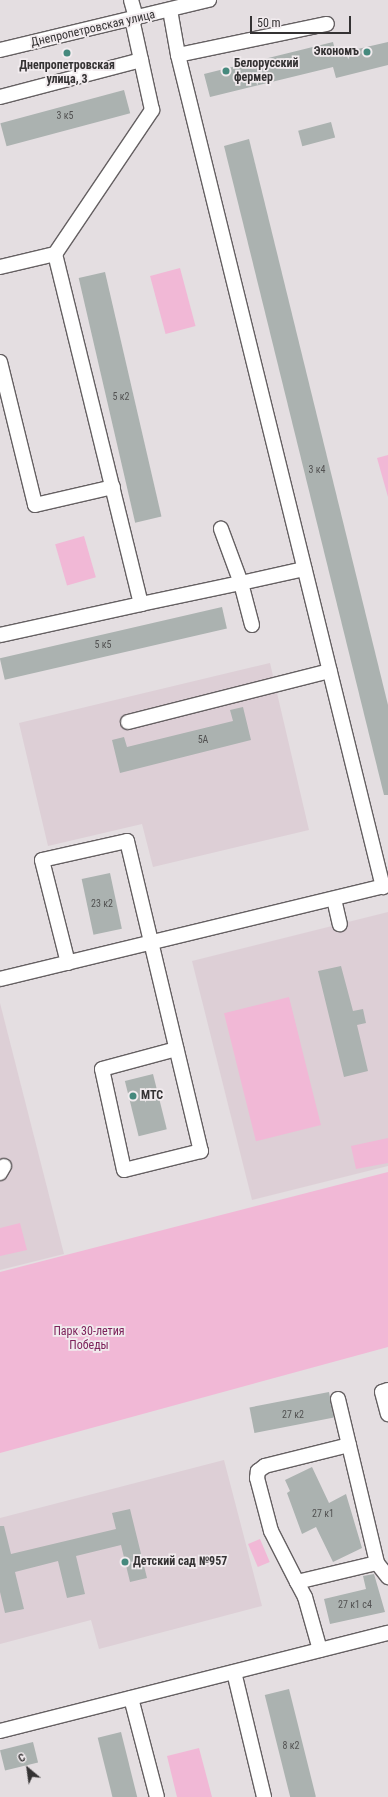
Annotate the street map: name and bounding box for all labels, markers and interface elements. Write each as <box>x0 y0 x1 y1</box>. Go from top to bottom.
street label: Днепропетровская улица <box>29 8 157 50</box>
scale bar <box>252 8 353 34</box>
text: 50 m <box>257 16 281 30</box>
place label: Экономъ <box>314 45 359 59</box>
marker: Экономъ <box>362 47 372 57</box>
marker: Днепропетровская улица, 3 <box>62 48 72 58</box>
place label: Белорусский фермер <box>234 57 298 85</box>
place label: Днепропетровская улица, 3 <box>19 59 115 87</box>
marker: Белорусский фермер <box>221 66 231 76</box>
house number: 3 к5 <box>57 110 73 122</box>
house number: 5 к2 <box>113 391 129 403</box>
house number: 3 к4 <box>309 464 325 476</box>
house number: 5 к5 <box>95 639 111 651</box>
house number: 5А <box>198 734 208 746</box>
house number: 23 к2 <box>91 898 113 910</box>
place label: МТС <box>141 1089 163 1103</box>
marker: МТС <box>128 1091 138 1101</box>
park label: Парк 30-летия Победы <box>53 1325 125 1353</box>
house number: 27 к2 <box>282 1409 304 1421</box>
house number: 27 к1 <box>312 1508 334 1520</box>
place label: Детский сад №957 <box>133 1555 227 1569</box>
marker: Детский сад №957 <box>120 1557 130 1567</box>
house number: 27 к1 с4 <box>338 1599 372 1611</box>
house number: 8 к2 <box>283 1740 299 1752</box>
north arrow <box>8 1749 48 1789</box>
text: С <box>16 1751 28 1765</box>

